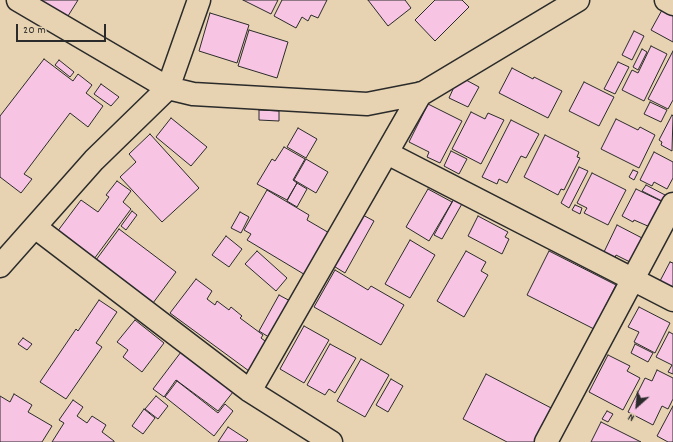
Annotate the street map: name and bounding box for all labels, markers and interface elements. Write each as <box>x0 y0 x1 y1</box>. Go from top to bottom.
scale bar <box>18 16 108 42</box>
text: 20 m <box>23 22 46 39</box>
north arrow <box>617 386 657 426</box>
text: N <box>625 408 638 425</box>

